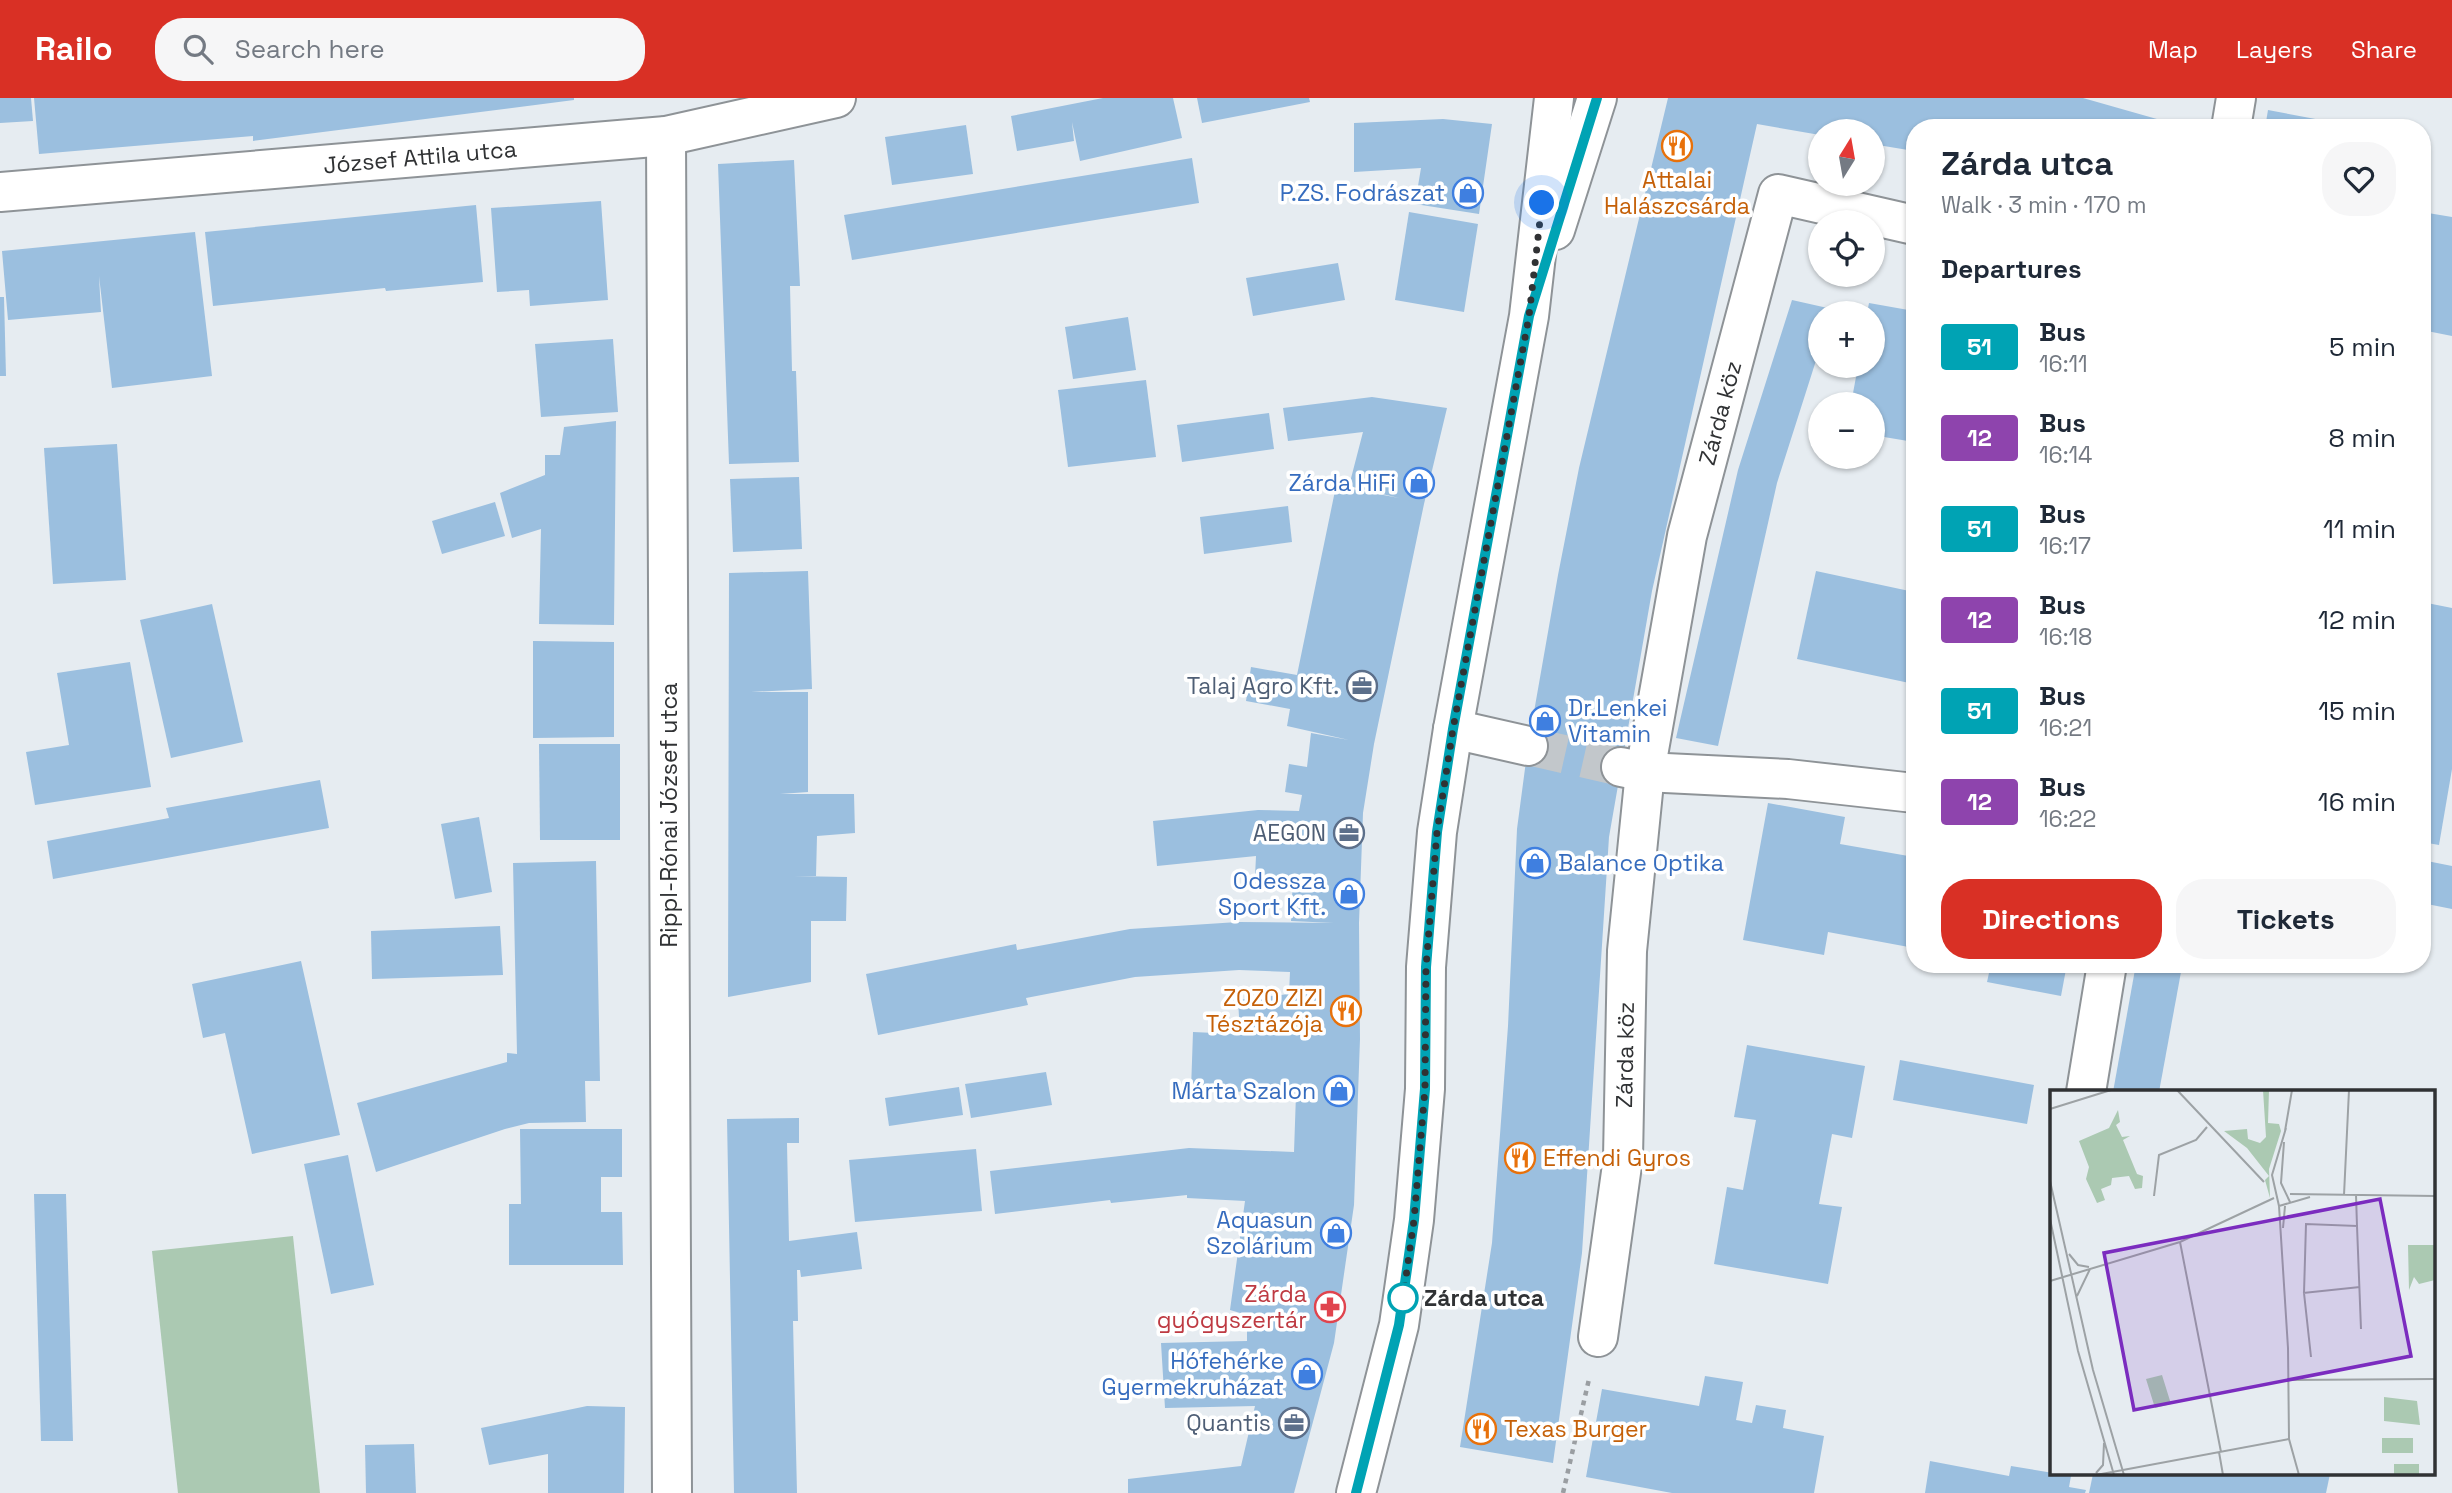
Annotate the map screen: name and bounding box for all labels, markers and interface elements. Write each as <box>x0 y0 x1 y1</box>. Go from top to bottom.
search box <box>155 18 645 81</box>
text: Railo <box>35 28 113 70</box>
icon: search <box>179 30 217 68</box>
text: Search here <box>235 32 385 66</box>
text: Map <box>2148 34 2198 65</box>
text: Layers <box>2236 34 2313 65</box>
text: Share <box>2351 34 2417 65</box>
north arrow <box>1808 119 1885 196</box>
map controls <box>1808 119 1885 469</box>
restaurant icon: Attalai Halászcsárda <box>1660 129 1694 163</box>
street label: József Attila utca <box>322 134 518 180</box>
button: heart <box>2322 142 2396 216</box>
text: Zárda utca <box>1941 143 2113 185</box>
place label: Attalai Halászcsárda <box>1604 165 1750 221</box>
shop icon: P.ZS. Fodrászat <box>1451 176 1485 210</box>
place label: P.ZS. Fodrászat <box>1280 178 1445 208</box>
your location <box>1524 185 1559 220</box>
text: Walk · 3 min · 170 m <box>1941 190 2147 220</box>
button: locate <box>1808 210 1885 287</box>
text: Departures <box>1941 252 2082 286</box>
button: + <box>1808 301 1885 378</box>
text: Bus <box>2039 315 2086 349</box>
text: 5 min <box>2329 330 2396 364</box>
text: 51 <box>1967 331 1992 362</box>
text: 16:11 <box>2039 349 2088 379</box>
street label: Zárda köz <box>1692 358 1748 468</box>
button: − <box>1808 392 1885 469</box>
text: Bus <box>2039 406 2086 440</box>
text: 8 min <box>2328 421 2396 455</box>
text: 12 <box>1967 422 1992 453</box>
text: 16:14 <box>2039 440 2093 470</box>
shop icon: Zárda HiFi <box>1402 466 1436 500</box>
place label: Zárda HiFi <box>1289 468 1396 498</box>
text: Bus <box>2039 497 2086 531</box>
text: 11 min <box>2323 512 2396 546</box>
text: 51 <box>1967 513 1992 544</box>
text: 16:17 <box>2039 531 2091 561</box>
text: Bus <box>2039 588 2086 622</box>
text: 12 min <box>2318 603 2396 637</box>
text: 12 <box>1967 604 1992 635</box>
text: 16:18 <box>2039 622 2092 652</box>
office icon: Talaj Agro Kft. <box>1345 669 1379 703</box>
place label: Talaj Agro Kft. <box>1187 671 1339 701</box>
text: Bus <box>2039 679 2086 713</box>
street label: Rippl-Rónai József utca <box>654 683 684 947</box>
place label: Dr.Lenkei Vitamin <box>1568 693 1667 749</box>
text: 15 min <box>2318 694 2396 728</box>
text: 51 <box>1967 695 1992 726</box>
shop icon: Dr.Lenkei Vitamin <box>1528 704 1562 738</box>
text: 16:21 <box>2039 713 2092 743</box>
text: Bus <box>2039 770 2086 804</box>
text: 16 min <box>2318 785 2396 819</box>
text: 12 <box>1967 786 1992 817</box>
text: 16:22 <box>2039 804 2096 834</box>
office icon: AEGON <box>1332 816 1366 850</box>
place label: AEGON <box>1253 818 1326 848</box>
shop icon: Balance Optika <box>1518 846 1552 880</box>
place label: Balance Optika <box>1558 848 1724 878</box>
place label: Odessza Sport Kft. <box>1218 866 1326 922</box>
shop icon: Odessza Sport Kft. <box>1332 877 1366 911</box>
button: Directions <box>1941 879 2162 959</box>
button: Tickets <box>2176 879 2396 959</box>
place label: ZOZO ZIZI Tésztázója <box>1206 983 1323 1039</box>
restaurant icon: ZOZO ZIZI Tésztázója <box>1329 994 1363 1028</box>
street label: Zárda köz <box>1609 1002 1641 1108</box>
shop icon: Márta Szalon <box>1322 1074 1356 1108</box>
place label: Márta Szalon <box>1171 1076 1316 1106</box>
inset map <box>2050 1090 2434 1476</box>
restaurant icon: Effendi Gyros <box>1503 1141 1537 1175</box>
place label: Effendi Gyros <box>1543 1143 1691 1173</box>
place label: Aquasun Szolárium <box>1206 1205 1313 1261</box>
shop icon: Aquasun Szolárium <box>1319 1216 1353 1250</box>
place label: Zárda gyógyszertár <box>1157 1279 1307 1335</box>
marker: Zárda utca <box>1388 1283 1418 1313</box>
place label: Zárda utca <box>1424 1283 1544 1313</box>
pharmacy icon: Zárda gyógyszertár <box>1313 1290 1347 1324</box>
place label: Hófehérke Gyermekruházat <box>1102 1346 1284 1402</box>
shop icon: Hófehérke Gyermekruházat <box>1290 1357 1324 1391</box>
office icon: Quantis <box>1277 1406 1311 1440</box>
place label: Quantis <box>1186 1408 1271 1438</box>
restaurant icon: Texas Burger <box>1464 1412 1498 1446</box>
place label: Texas Burger <box>1504 1414 1647 1444</box>

